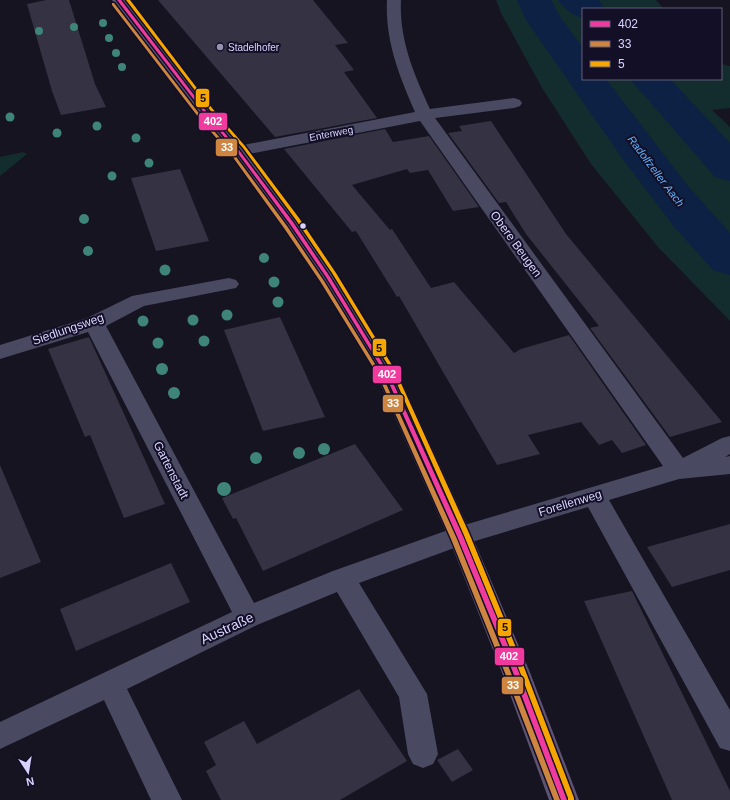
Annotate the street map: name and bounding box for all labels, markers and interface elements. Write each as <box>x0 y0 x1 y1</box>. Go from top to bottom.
legend <box>582 8 722 80</box>
text: 402 <box>618 17 638 31</box>
text: 33 <box>618 37 632 51</box>
marker: Stadelhofer <box>215 42 225 52</box>
place label: Stadelhofer <box>228 42 280 53</box>
text: 5 <box>618 57 625 71</box>
line badge: 5 <box>195 88 210 108</box>
text: 5 <box>200 92 206 104</box>
line badge: 402 <box>198 112 228 131</box>
text: 402 <box>204 115 222 127</box>
street label: Entenweg <box>308 124 354 143</box>
water label: Radolfzeller Aach <box>625 133 687 209</box>
line badge: 33 <box>215 138 238 157</box>
text: 33 <box>221 141 233 153</box>
street label: Obere Beugen <box>487 208 545 280</box>
unlabelled marker <box>298 221 308 231</box>
street label: Siedlungsweg <box>30 310 106 348</box>
line badge: 5 <box>372 338 387 357</box>
text: 5 <box>376 342 382 354</box>
line badge: 402 <box>372 365 402 384</box>
text: 402 <box>378 368 396 380</box>
line badge: 33 <box>382 394 404 413</box>
text: 33 <box>387 397 399 409</box>
street label: Gartenstadt <box>151 439 192 502</box>
street label: Forellenweg <box>537 487 603 519</box>
street label: Austraße <box>198 609 256 647</box>
line badge: 5 <box>497 618 512 637</box>
text: 5 <box>502 621 508 633</box>
line badge: 402 <box>494 647 525 666</box>
text: 402 <box>500 650 518 662</box>
line badge: 33 <box>501 676 524 695</box>
text: 33 <box>507 679 519 691</box>
north arrow <box>8 752 48 792</box>
text: N <box>25 775 35 788</box>

